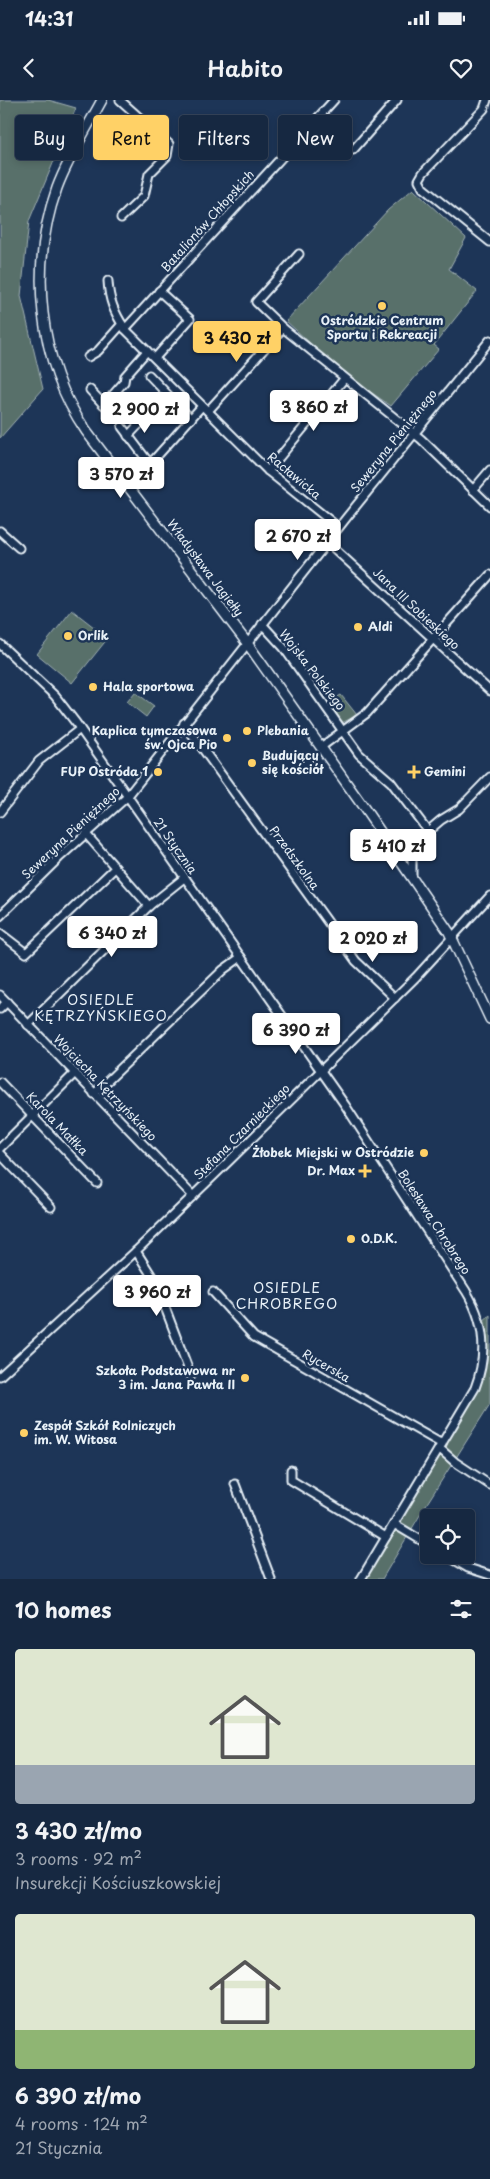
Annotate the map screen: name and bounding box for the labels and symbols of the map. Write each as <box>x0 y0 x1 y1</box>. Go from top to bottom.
street label: Batalionów Chłopskich <box>156 165 258 275</box>
marker: Ostródzkie Centrum Sportu i Rekreacji <box>376 300 388 312</box>
place label: Ostródzkie Centrum Sportu i Rekreacji <box>321 311 443 343</box>
pin: 3 430 zł <box>185 320 289 363</box>
street label: Seweryna Pieniężnego <box>346 385 441 496</box>
pin: 3 860 zł <box>262 390 366 432</box>
pin: 2 900 zł <box>93 392 197 434</box>
street label: Racławicka <box>264 447 326 503</box>
pin: 3 570 zł <box>69 456 173 499</box>
street label: Władysława Jagiełły <box>163 515 248 620</box>
pin: 2 670 zł <box>246 518 350 561</box>
street label: Jana III Sobieskiego <box>369 563 464 654</box>
place label: Aldi <box>368 617 393 635</box>
marker: Aldi <box>352 621 364 633</box>
street label: Wojska Polskiego <box>276 625 350 714</box>
place label: Orlik <box>78 626 109 644</box>
marker: Orlik <box>62 630 74 642</box>
place label: Hala sportowa <box>103 677 194 695</box>
marker: Hala sportowa <box>87 681 99 693</box>
place label: Kaplica tymczasowa św. Ojca Pio <box>92 721 217 753</box>
place label: Plebania <box>257 721 310 739</box>
marker: Plebania <box>241 725 253 737</box>
marker: Kaplica tymczasowa św. Ojca Pio <box>221 732 233 744</box>
place label: Budujący się kościół <box>262 746 324 778</box>
marker: Budujący się kościół <box>246 757 258 769</box>
place label: FUP Ostróda 1 <box>61 762 148 780</box>
place label: Gemini <box>424 762 466 780</box>
marker: FUP Ostróda 1 <box>152 766 164 778</box>
marker: Gemini <box>408 766 420 778</box>
street label: Seweryna Pieniężnego <box>17 782 123 883</box>
street label: 21 Stycznia <box>150 813 202 878</box>
street label: Przedszkolna <box>265 822 324 893</box>
pin: 5 410 zł <box>341 828 445 871</box>
pin: 6 340 zł <box>60 916 164 958</box>
pin: 2 020 zł <box>321 920 425 963</box>
district label: OSIEDLE KĘTRZYŃSKIEGO <box>34 989 168 1026</box>
pin: 6 390 zł <box>244 1012 348 1055</box>
street label: Wojciecha Kętrzyńskiego <box>50 1030 162 1145</box>
street label: Stefana Czarnieckiego <box>189 1079 294 1183</box>
street label: Karola Małłka <box>23 1087 93 1159</box>
place label: Żłobek Miejski w Ostródzie <box>252 1143 414 1161</box>
marker: Żłobek Miejski w Ostródzie <box>418 1147 430 1159</box>
place label: Dr. Max <box>307 1161 355 1179</box>
marker: Dr. Max <box>359 1165 371 1177</box>
street label: Bolesława Chrobrego <box>394 1165 476 1278</box>
place label: O.D.K. <box>361 1229 397 1247</box>
marker: O.D.K. <box>345 1233 357 1245</box>
pin: 3 960 zł <box>105 1274 209 1317</box>
district label: OSIEDLE CHROBREGO <box>236 1277 338 1314</box>
street label: Rycerska <box>299 1344 354 1386</box>
place label: Szkoła Podstawowa nr 3 im. Jana Pawła II <box>96 1361 236 1393</box>
marker: Szkoła Podstawowa nr 3 im. Jana Pawła II <box>239 1372 251 1384</box>
place label: Zespół Szkół Rolniczych im. W. Witosa <box>34 1416 176 1448</box>
marker: Zespół Szkół Rolniczych im. W. Witosa <box>18 1427 30 1439</box>

